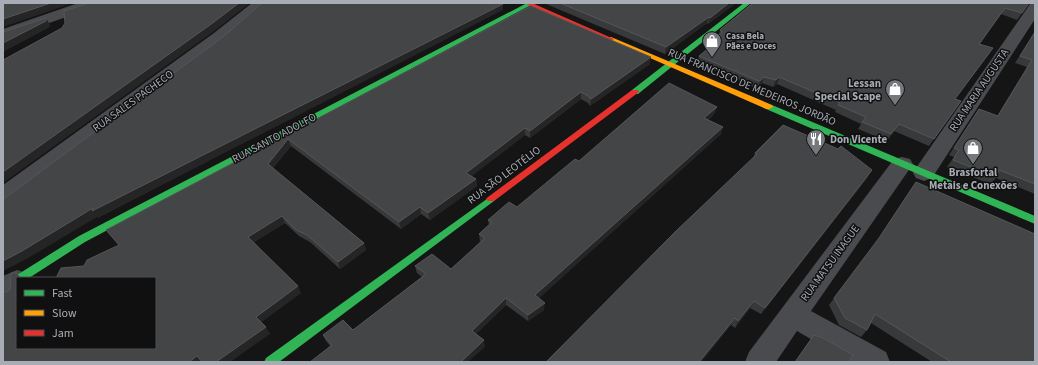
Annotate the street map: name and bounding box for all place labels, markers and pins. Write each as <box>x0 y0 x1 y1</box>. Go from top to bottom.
shop icon: Casa Bela Pães e Doces <box>701 30 723 58</box>
place label: Casa Bela Pães e Doces <box>726 30 776 53</box>
place label: Lessan Special Scape <box>815 76 881 104</box>
shop icon: Lessan Special Scape <box>884 78 906 106</box>
restaurant icon: Don Vicente <box>805 128 827 156</box>
place label: Don Vicente <box>830 132 888 147</box>
shop icon: Brasfortal Metais e Conexões <box>962 137 984 165</box>
place label: Brasfortal Metais e Conexões <box>929 165 1017 193</box>

